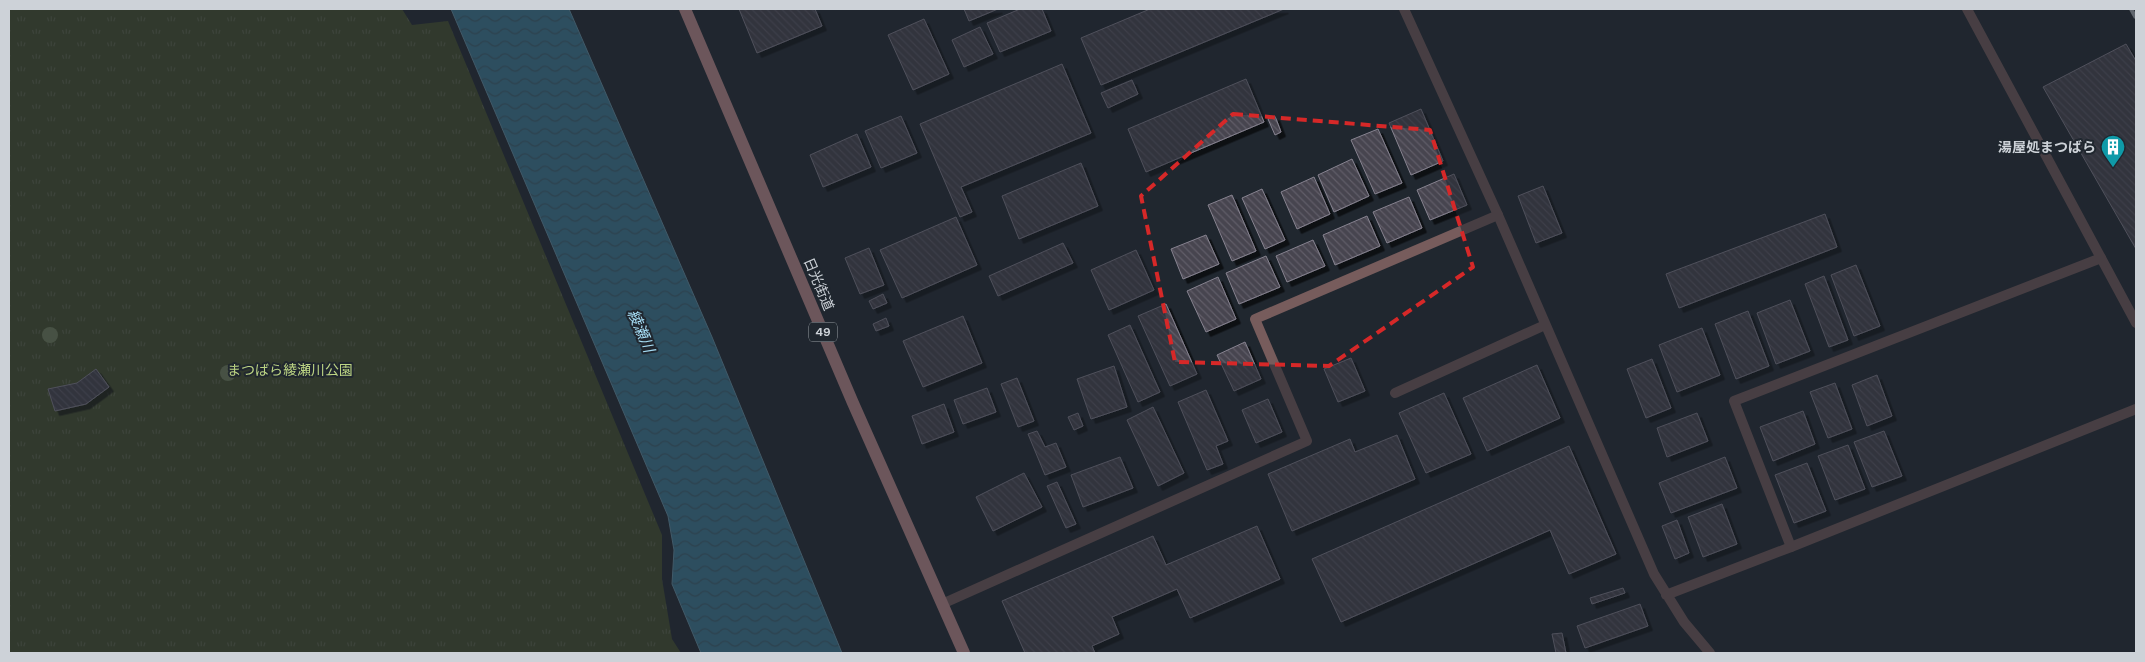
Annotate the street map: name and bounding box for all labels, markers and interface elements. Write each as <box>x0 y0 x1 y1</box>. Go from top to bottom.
building icon: 湯屋処まつばら <box>2100 134 2126 168</box>
place label: 湯屋処まつばら <box>1998 138 2096 156</box>
street label: 日光街道 <box>800 255 838 313</box>
water label: 綾瀬川 <box>623 306 660 357</box>
road number: 49 <box>809 322 837 342</box>
park label: まつばら綾瀬川公園 <box>227 361 353 379</box>

